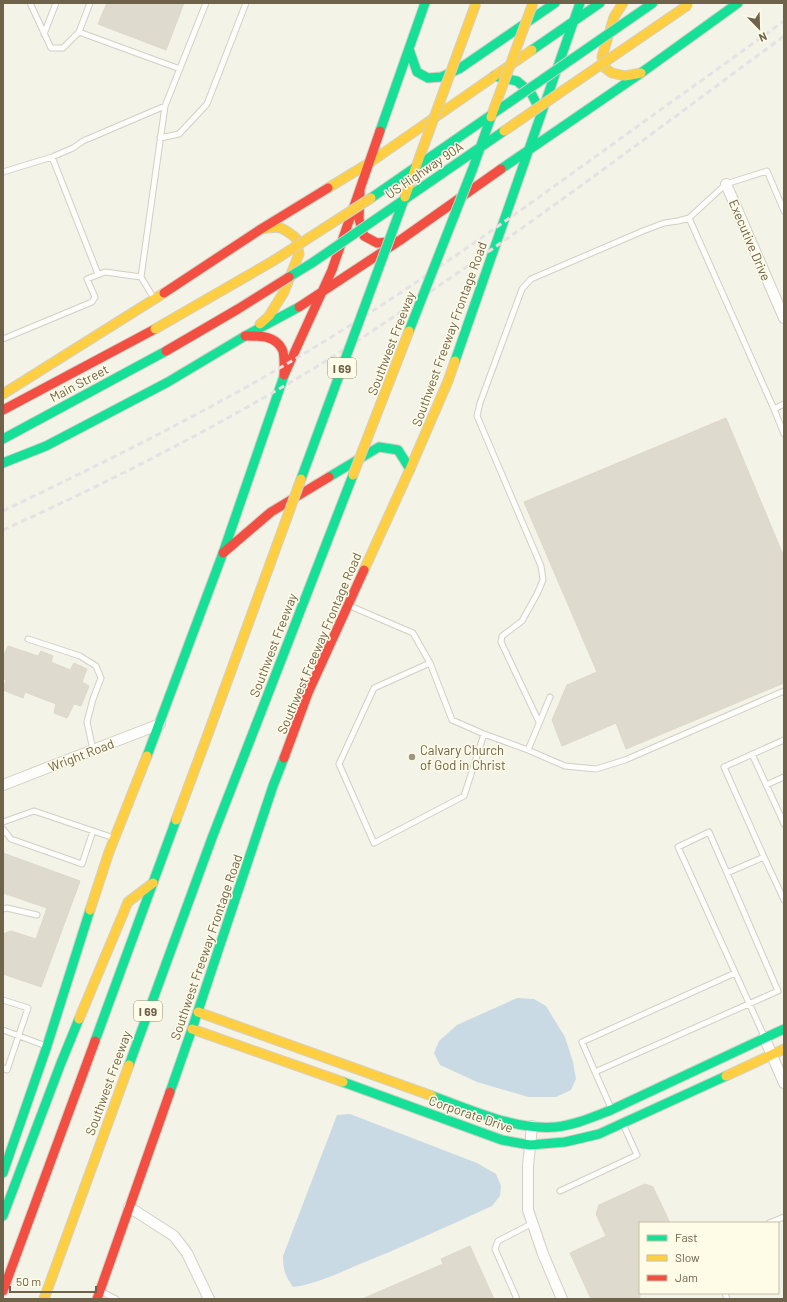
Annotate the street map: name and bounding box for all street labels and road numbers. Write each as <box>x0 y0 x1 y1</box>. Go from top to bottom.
street label: US Highway 90A <box>382 138 466 202</box>
street label: Executive Drive <box>726 197 774 283</box>
street label: Southwest Freeway Frontage Road <box>408 239 490 429</box>
street label: Southwest Freeway <box>364 289 418 397</box>
road number: I 69 <box>328 358 356 378</box>
street label: Main Street <box>47 361 111 405</box>
street label: Southwest Freeway Frontage Road <box>274 550 364 736</box>
street label: Southwest Freeway <box>246 591 300 699</box>
street label: Wright Road <box>46 735 116 775</box>
street label: Southwest Freeway Frontage Road <box>167 852 245 1042</box>
road number: I 69 <box>134 1001 162 1021</box>
street label: Southwest Freeway <box>82 1028 134 1138</box>
street label: Corporate Drive <box>427 1092 515 1136</box>

